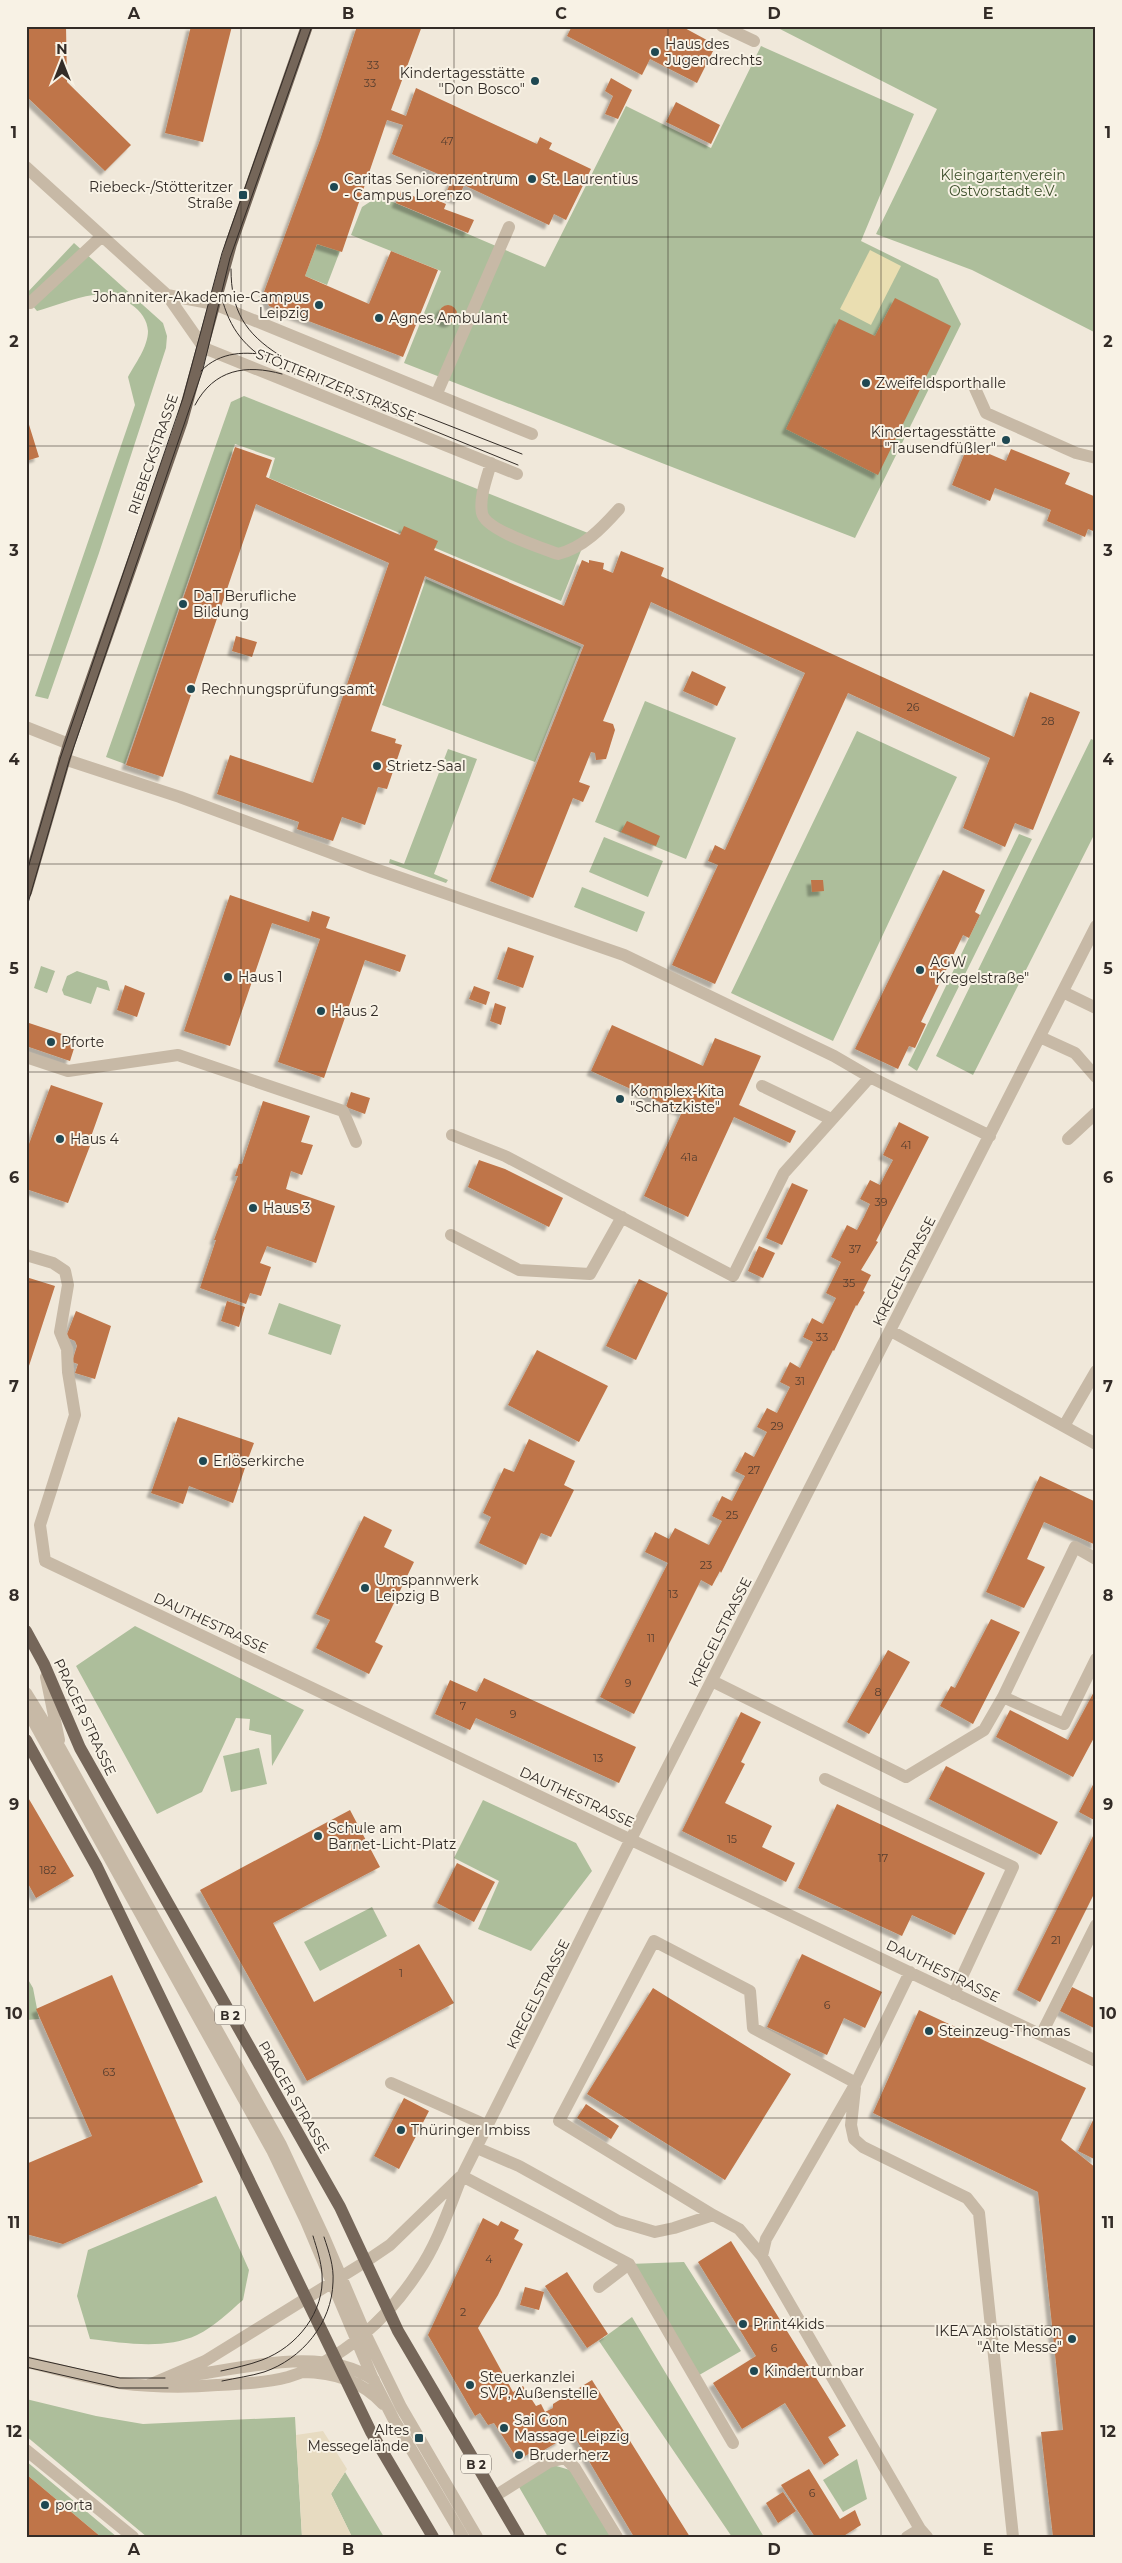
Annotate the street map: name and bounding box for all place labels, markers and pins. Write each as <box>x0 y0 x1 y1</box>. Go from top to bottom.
place label: Haus des Jugendrechts <box>664 35 762 69</box>
marker: Haus des Jugendrechts <box>649 46 661 58</box>
place label: Kindertagesstätte "Don Bosco" <box>400 64 525 98</box>
marker: Kindertagesstätte "Don Bosco" <box>529 75 541 87</box>
place label: Caritas Seniorenzentrum - Campus Lorenzo <box>344 170 518 204</box>
place label: St. Laurentius <box>542 170 638 188</box>
marker: St. Laurentius <box>526 173 538 185</box>
place label: Riebeck-/Stötteritzer Straße <box>89 178 233 212</box>
marker: Caritas Seniorenzentrum - Campus Lorenzo <box>328 181 340 193</box>
marker: Riebeck-/Stötteritzer Straße <box>237 189 249 201</box>
place label: Johanniter-Akademie-Campus Leipzig <box>92 288 309 322</box>
marker: Johanniter-Akademie-Campus Leipzig <box>313 299 325 311</box>
place label: Agnes Ambulant <box>389 309 508 327</box>
marker: Agnes Ambulant <box>373 312 385 324</box>
place label: Zweifeldsporthalle <box>876 374 1006 392</box>
marker: Zweifeldsporthalle <box>860 377 872 389</box>
place label: Kindertagesstätte "Tausendfüßler" <box>871 423 996 457</box>
marker: Kindertagesstätte "Tausendfüßler" <box>1000 434 1012 446</box>
place label: DaT Berufliche Bildung <box>193 587 297 621</box>
marker: DaT Berufliche Bildung <box>177 598 189 610</box>
place label: Rechnungsprüfungsamt <box>201 680 375 698</box>
marker: Rechnungsprüfungsamt <box>185 683 197 695</box>
place label: Strietz-Saal <box>387 757 466 775</box>
marker: Strietz-Saal <box>371 760 383 772</box>
place label: AGW "Kregelstraße" <box>930 953 1029 987</box>
marker: AGW "Kregelstraße" <box>914 964 926 976</box>
place label: Haus 1 <box>238 968 283 986</box>
marker: Haus 1 <box>222 971 234 983</box>
place label: Haus 2 <box>331 1002 379 1020</box>
marker: Haus 2 <box>315 1005 327 1017</box>
place label: Pforte <box>61 1033 104 1051</box>
marker: Pforte <box>45 1036 57 1048</box>
place label: Komplex-Kita "Schatzkiste" <box>630 1082 725 1116</box>
marker: Komplex-Kita "Schatzkiste" <box>614 1093 626 1105</box>
place label: Haus 4 <box>70 1130 120 1148</box>
marker: Haus 4 <box>54 1133 66 1145</box>
place label: Haus 3 <box>263 1199 311 1217</box>
marker: Haus 3 <box>247 1202 259 1214</box>
place label: Erlöserkirche <box>213 1452 304 1470</box>
marker: Erlöserkirche <box>197 1455 209 1467</box>
place label: Umspannwerk Leipzig B <box>375 1571 479 1605</box>
marker: Umspannwerk Leipzig B <box>359 1582 371 1594</box>
place label: Schule am Barnet-Licht-Platz <box>328 1819 456 1853</box>
marker: Schule am Barnet-Licht-Platz <box>312 1830 324 1842</box>
place label: Steinzeug-Thomas <box>939 2022 1070 2040</box>
marker: Steinzeug-Thomas <box>923 2025 935 2037</box>
place label: Thüringer Imbiss <box>411 2121 530 2139</box>
marker: Thüringer Imbiss <box>395 2124 407 2136</box>
place label: Print4kids <box>753 2315 825 2333</box>
marker: Print4kids <box>737 2318 749 2330</box>
place label: IKEA Abholstation "Alte Messe" <box>935 2322 1062 2356</box>
marker: IKEA Abholstation "Alte Messe" <box>1066 2333 1078 2345</box>
place label: Kinderturnbar <box>764 2362 865 2380</box>
marker: Kinderturnbar <box>748 2365 760 2377</box>
place label: Steuerkanzlei SVP, Außenstelle <box>480 2368 598 2402</box>
marker: Steuerkanzlei SVP, Außenstelle <box>464 2379 476 2391</box>
place label: Sai Gon Massage Leipzig <box>514 2411 630 2445</box>
place label: Altes Messegelände <box>308 2421 409 2455</box>
marker: Sai Gon Massage Leipzig <box>498 2422 510 2434</box>
marker: Altes Messegelände <box>413 2432 425 2444</box>
place label: Bruderherz <box>529 2446 609 2464</box>
marker: Bruderherz <box>513 2449 525 2461</box>
place label: porta <box>55 2496 93 2514</box>
marker: porta <box>39 2499 51 2511</box>

